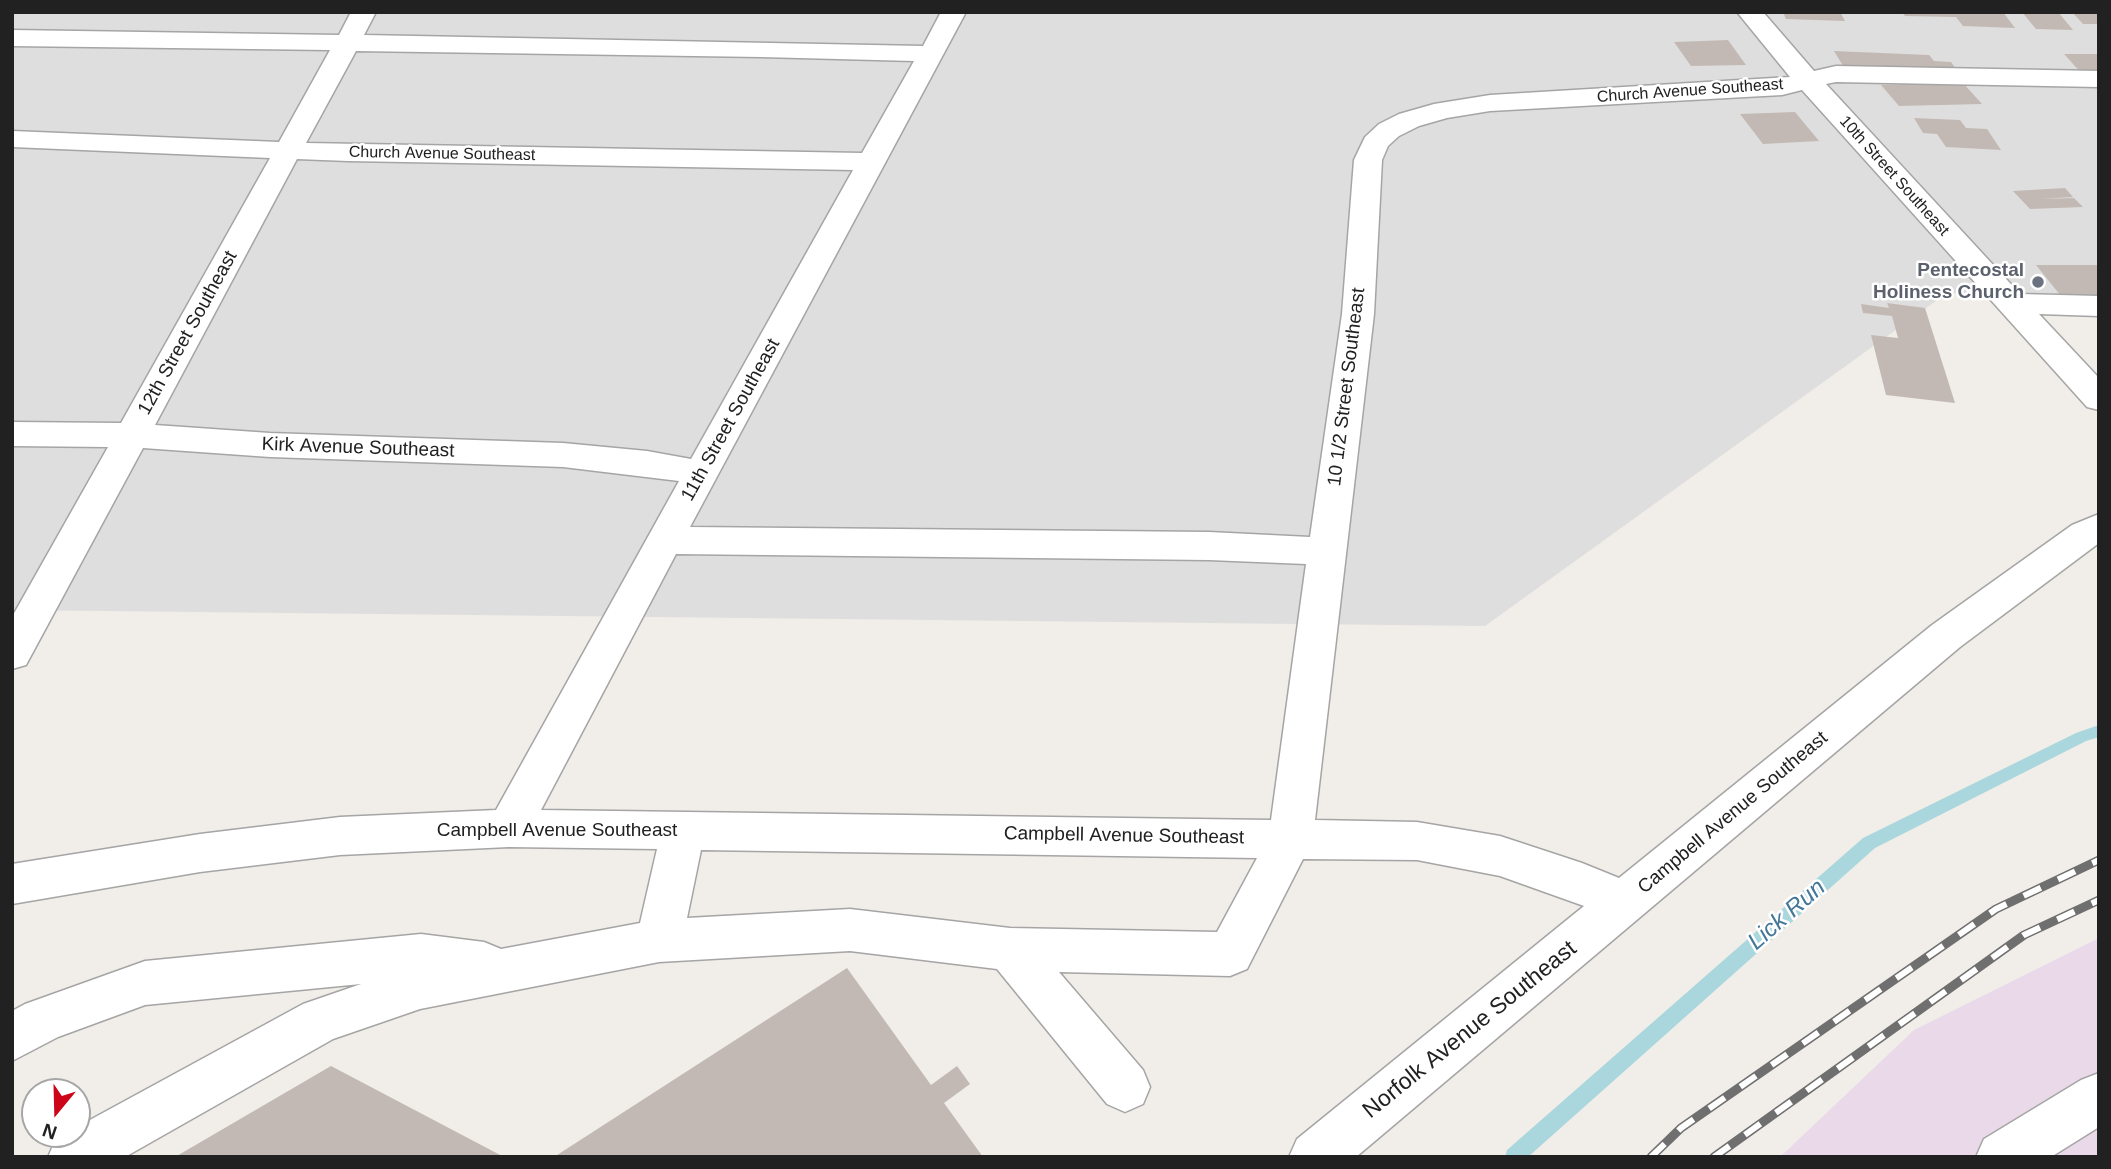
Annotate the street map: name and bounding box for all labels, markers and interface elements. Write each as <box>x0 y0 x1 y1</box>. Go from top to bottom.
street label: Church Avenue Southeast <box>1596 75 1784 107</box>
street label: 10th Street Southeast <box>1835 112 1953 240</box>
street label: Church Avenue Southeast <box>349 143 535 165</box>
street label: 12th Street Southeast <box>133 247 243 419</box>
place label: Pentecostal Holiness Church <box>1873 260 2024 304</box>
marker: Pentecostal Holiness Church <box>2030 274 2046 290</box>
street label: 10 1/2 Street Southeast <box>1324 287 1370 487</box>
street label: 11th Street Southeast <box>677 335 785 505</box>
street label: Kirk Avenue Southeast <box>261 433 455 463</box>
street label: Campbell Avenue Southeast <box>1634 727 1832 899</box>
street label: Campbell Avenue Southeast <box>437 820 677 842</box>
street label: Campbell Avenue Southeast <box>1004 823 1244 849</box>
water label: Lick Run <box>1742 874 1832 956</box>
street label: Norfolk Avenue Southeast <box>1358 935 1582 1125</box>
north arrow <box>21 1078 91 1148</box>
text: N <box>40 1119 60 1144</box>

